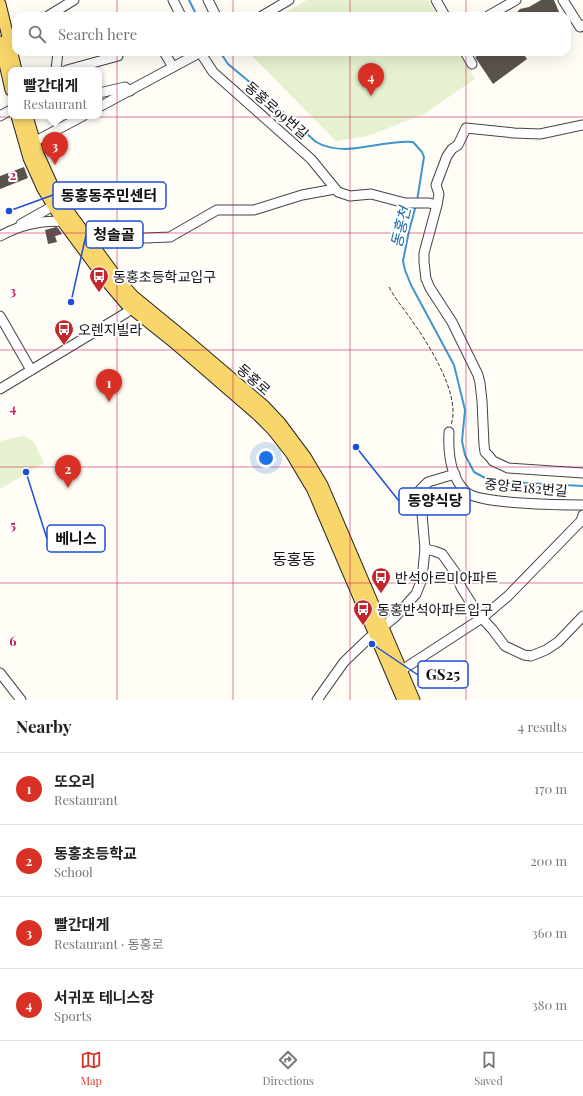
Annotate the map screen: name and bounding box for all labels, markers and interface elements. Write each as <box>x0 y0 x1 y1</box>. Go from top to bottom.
search box <box>12 12 571 56</box>
icon: search <box>26 23 48 45</box>
text: Search here <box>58 24 137 44</box>
pin: 4 <box>358 63 384 96</box>
popup <box>8 67 102 119</box>
text: 빨간대게 <box>23 75 78 95</box>
street label: 동홍로99번길 <box>241 77 313 143</box>
text: Restaurant <box>23 95 87 112</box>
pin: 3 <box>42 132 68 165</box>
text: 2 <box>10 166 17 183</box>
callout: 동홍동주민센터 <box>53 182 166 209</box>
text: 동홍동주민센터 <box>61 185 157 205</box>
water label: 동홍천 <box>386 202 415 249</box>
callout: 청솔골 <box>86 221 143 248</box>
text: 청솔골 <box>93 224 135 244</box>
bus stop icon: 동홍초등학교입구 <box>88 265 110 293</box>
place label: 동홍초등학교입구 <box>113 267 216 286</box>
text: 3 <box>10 282 16 299</box>
bus stop icon: 오렌지빌라 <box>53 318 75 346</box>
place label: 오렌지빌라 <box>78 320 143 339</box>
street label: 동홍로 <box>233 359 275 399</box>
pin: 1 <box>96 369 122 402</box>
text: 4 <box>10 399 17 416</box>
your location <box>256 448 276 468</box>
pin: 2 <box>55 455 81 488</box>
street label: 중앙로182번길 <box>484 474 568 500</box>
callout: 동양식당 <box>399 488 470 515</box>
text: 동양식당 <box>407 490 463 510</box>
text: 5 <box>10 516 16 533</box>
callout: 베니스 <box>47 525 105 552</box>
text: 베니스 <box>55 528 97 548</box>
district label: 동홍동 <box>272 548 316 569</box>
bus stop icon: 반석아르미아파트 <box>370 566 392 594</box>
place label: 반석아르미아파트 <box>395 568 498 587</box>
bus stop icon: 동홍반석아파트입구 <box>352 598 374 626</box>
place label: 동홍반석아파트입구 <box>377 600 493 619</box>
text: 6 <box>9 632 17 649</box>
callout: GS25 <box>418 661 468 688</box>
text: GS25 <box>426 664 460 684</box>
text: Nearby <box>16 715 71 737</box>
text: 4 results <box>518 718 567 735</box>
text: 또오리 <box>54 771 95 791</box>
text: 1 <box>27 780 31 797</box>
text: 170 m <box>534 780 567 797</box>
text: Restaurant <box>54 791 118 808</box>
text: 동홍초등학교 <box>54 843 137 863</box>
text: 2 <box>26 852 32 869</box>
text: 200 m <box>530 852 567 869</box>
text: School <box>54 863 93 880</box>
text: 빨간대게 <box>54 914 109 934</box>
text: 3 <box>26 924 32 941</box>
text: 360 m <box>532 924 567 941</box>
text: Restaurant · 동홍로 <box>54 935 164 952</box>
text: 서귀포 테니스장 <box>54 987 154 1007</box>
text: 4 <box>26 996 32 1013</box>
text: 380 m <box>532 996 567 1013</box>
text: Sports <box>54 1007 92 1024</box>
tab: Map <box>80 1049 102 1088</box>
tab: Directions <box>262 1049 314 1088</box>
tab: Saved <box>474 1049 503 1088</box>

